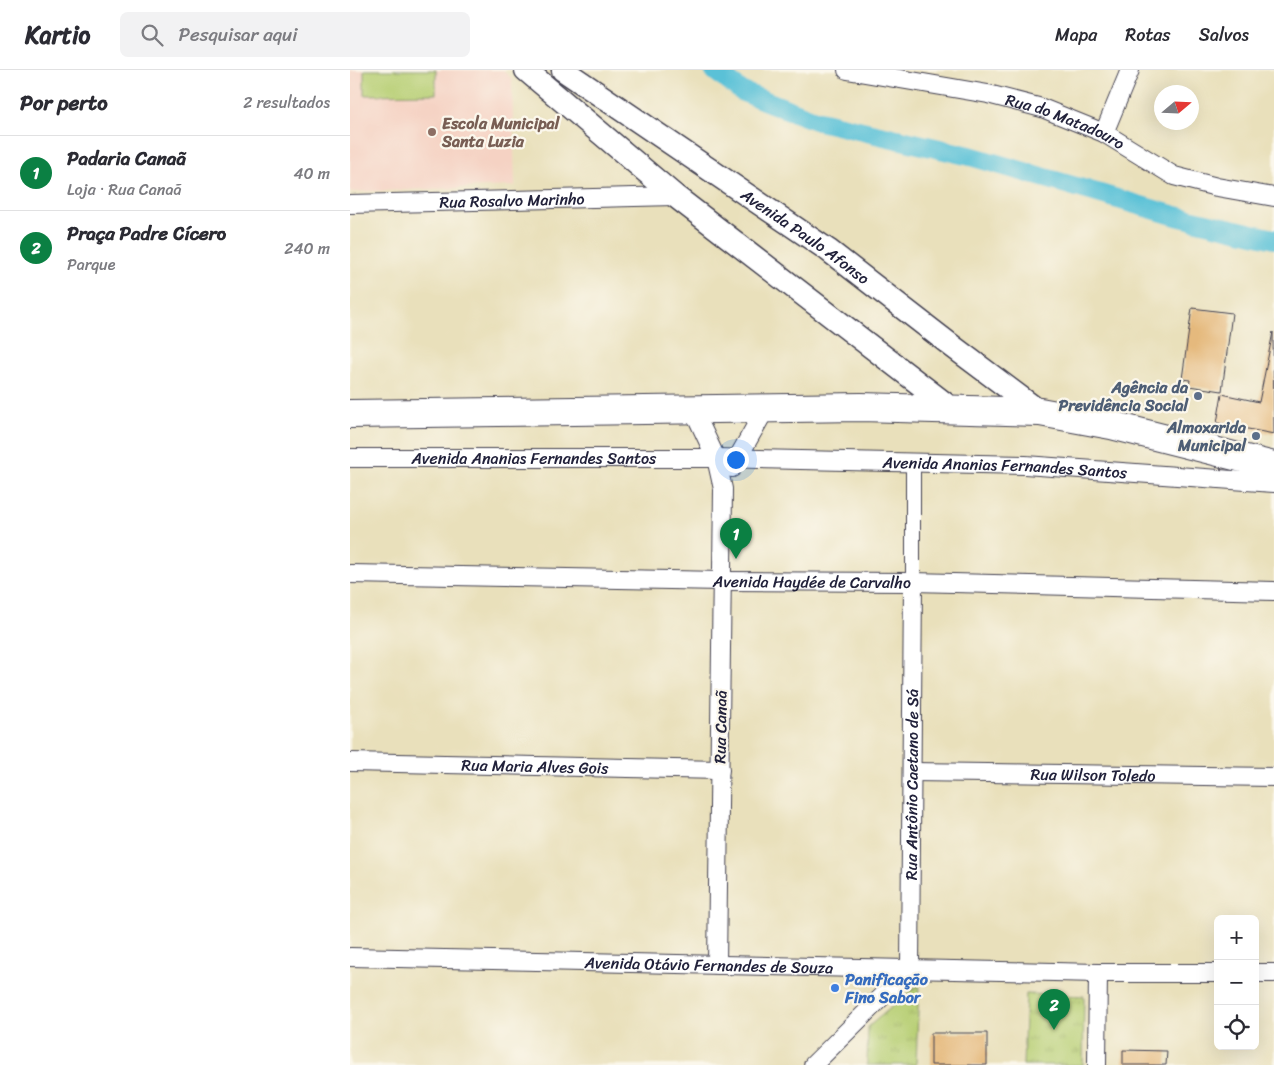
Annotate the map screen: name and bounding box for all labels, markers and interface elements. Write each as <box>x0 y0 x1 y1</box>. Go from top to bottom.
search box <box>120 12 470 57</box>
text: Kartio <box>25 14 90 56</box>
text: Pesquisar aqui <box>178 18 297 51</box>
text: Mapa <box>1055 19 1097 51</box>
text: Rotas <box>1125 19 1171 51</box>
text: Salvos <box>1199 19 1249 51</box>
icon: search <box>138 21 166 49</box>
text: Por perto <box>20 84 108 122</box>
street label: Rua do Matadouro <box>1002 85 1131 158</box>
north arrow <box>1154 85 1199 130</box>
text: 2 resultados <box>243 88 330 117</box>
place label: Escola Municipal Santa Luzia <box>441 109 561 156</box>
marker: Escola Municipal Santa Luzia <box>426 126 438 138</box>
text: Padaria Canaã <box>67 142 186 175</box>
text: 1 <box>33 159 39 188</box>
text: 40 m <box>293 159 330 188</box>
text: Loja · Rua Canaã <box>67 175 182 204</box>
street label: Avenida Paulo Afonso <box>734 180 876 292</box>
street label: Rua Rosalvo Marinho <box>439 184 585 217</box>
text: Praça Padre Cícero <box>67 217 226 250</box>
text: 2 <box>31 234 41 263</box>
text: 240 m <box>284 234 330 263</box>
text: Parque <box>67 250 115 279</box>
place label: Agência da Previdência Social <box>1059 373 1189 420</box>
marker: Agência da Previdência Social <box>1192 390 1204 402</box>
place label: Almoxarida Municipal <box>1166 413 1247 460</box>
marker: Almoxarida Municipal <box>1250 430 1262 442</box>
street label: Avenida Ananias Fernandes Santos <box>411 444 657 473</box>
your location <box>723 447 749 473</box>
street label: Avenida Ananias Fernandes Santos <box>881 448 1129 487</box>
pin: 1 <box>720 518 752 559</box>
street label: Avenida Haydée de Carvalho <box>712 567 911 597</box>
street label: Rua Canaã <box>705 689 736 764</box>
street label: Rua Antônio Caetano de Sá <box>897 689 927 880</box>
street label: Rua Maria Alves Gois <box>461 750 609 783</box>
street label: Rua Wilson Toledo <box>1030 760 1156 790</box>
map controls <box>1214 915 1259 1050</box>
button: + <box>1214 915 1259 960</box>
street label: Avenida Otávio Fernandes de Souza <box>583 948 834 982</box>
button: − <box>1214 960 1259 1005</box>
place label: Panificação Fino Sabor <box>844 965 929 1012</box>
marker: Panificação Fino Sabor <box>829 982 841 994</box>
pin: 2 <box>1038 989 1070 1030</box>
button: locate <box>1214 1005 1259 1050</box>

